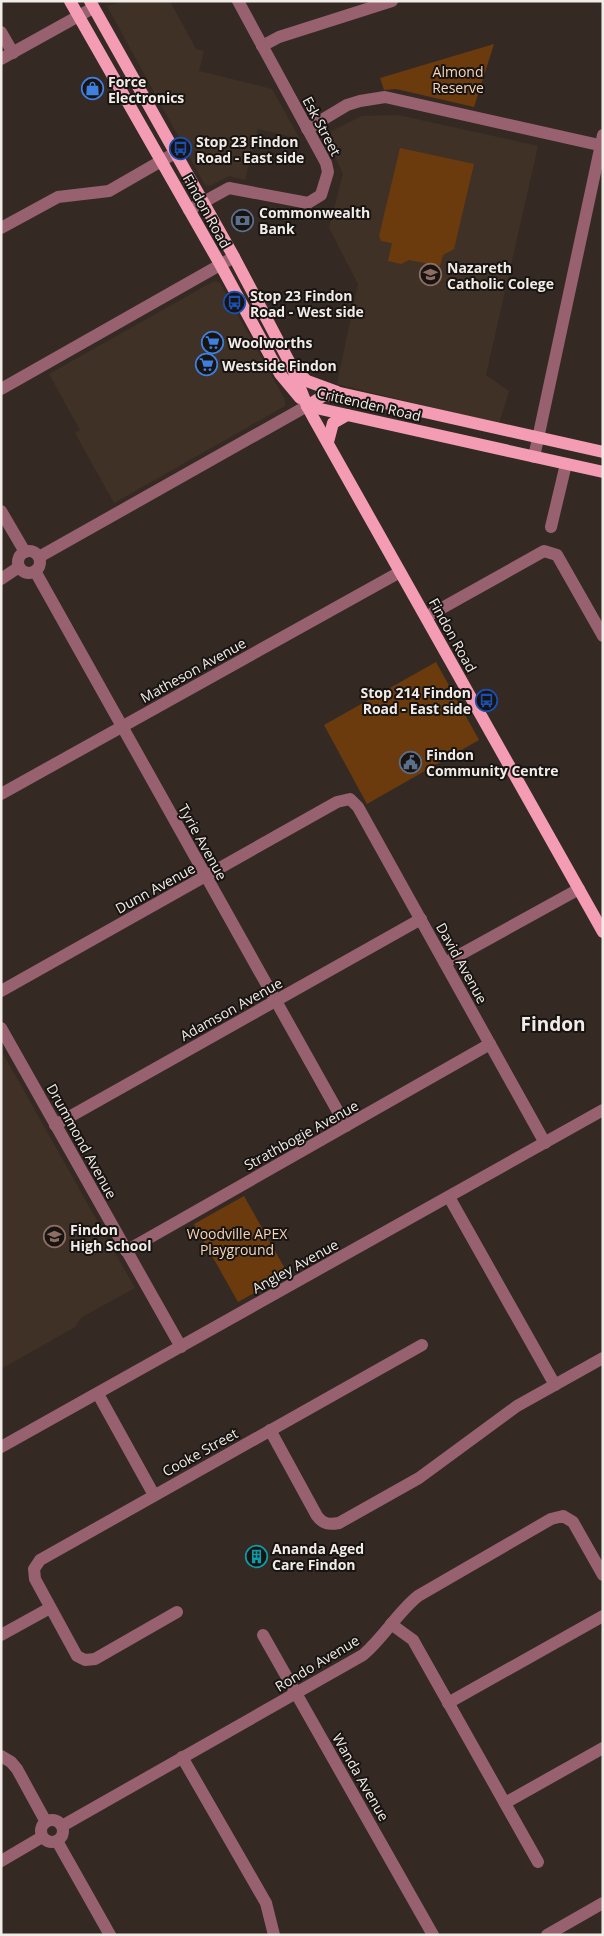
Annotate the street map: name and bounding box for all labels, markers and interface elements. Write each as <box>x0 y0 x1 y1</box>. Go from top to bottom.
park label: Almond Reserve <box>432 62 484 97</box>
place label: Force Electronics <box>108 72 184 107</box>
shop icon: Force Electronics <box>80 77 104 101</box>
street label: Esk Street <box>298 93 346 159</box>
place label: Stop 23 Findon Road - East side <box>196 132 304 167</box>
bus stop icon: Stop 23 Findon Road - East side <box>168 137 192 161</box>
street label: Findon Road <box>179 171 235 251</box>
place label: Commonwealth Bank <box>259 203 370 238</box>
bank icon: Commonwealth Bank <box>231 208 255 232</box>
place label: Nazareth Catholic Colege <box>447 258 554 293</box>
school or university icon: Nazareth Catholic Colege <box>419 263 443 287</box>
place label: Stop 23 Findon Road - West side <box>250 286 364 321</box>
bus stop icon: Stop 23 Findon Road - West side <box>222 291 246 315</box>
supermarket icon: Woolworths <box>200 330 224 354</box>
place label: Woolworths <box>228 333 312 352</box>
supermarket icon: Westside Findon <box>194 353 218 377</box>
place label: Westside Findon <box>222 356 337 375</box>
street label: Crittenden Road <box>315 383 423 425</box>
street label: Findon Road <box>425 595 481 675</box>
street label: Matheson Avenue <box>137 633 249 707</box>
place label: Stop 214 Findon Road - East side <box>361 683 471 718</box>
bus stop icon: Stop 214 Findon Road - East side <box>475 688 499 712</box>
place label: Findon Community Centre <box>426 745 559 780</box>
public building icon: Findon Community Centre <box>398 750 422 774</box>
street label: Tyrie Avenue <box>174 801 232 884</box>
street label: Dunn Avenue <box>112 858 198 918</box>
street label: David Avenue <box>432 919 492 1007</box>
street label: Adamson Avenue <box>176 973 286 1045</box>
district label: Findon <box>521 1011 586 1037</box>
street label: Drummond Avenue <box>43 1080 121 1202</box>
street label: Strathbogie Avenue <box>240 1096 362 1174</box>
place label: Findon High School <box>70 1220 151 1255</box>
park label: Woodville APEX Playground <box>187 1224 288 1259</box>
school or university icon: Findon High School <box>42 1225 66 1249</box>
street label: Angley Avenue <box>248 1234 342 1298</box>
street label: Cooke Street <box>159 1423 241 1481</box>
place label: Ananda Aged Care Findon <box>272 1539 364 1574</box>
building icon: Ananda Aged Care Findon <box>244 1544 268 1568</box>
street label: Rondo Avenue <box>271 1630 363 1696</box>
street label: Wanda Avenue <box>328 1730 394 1824</box>

